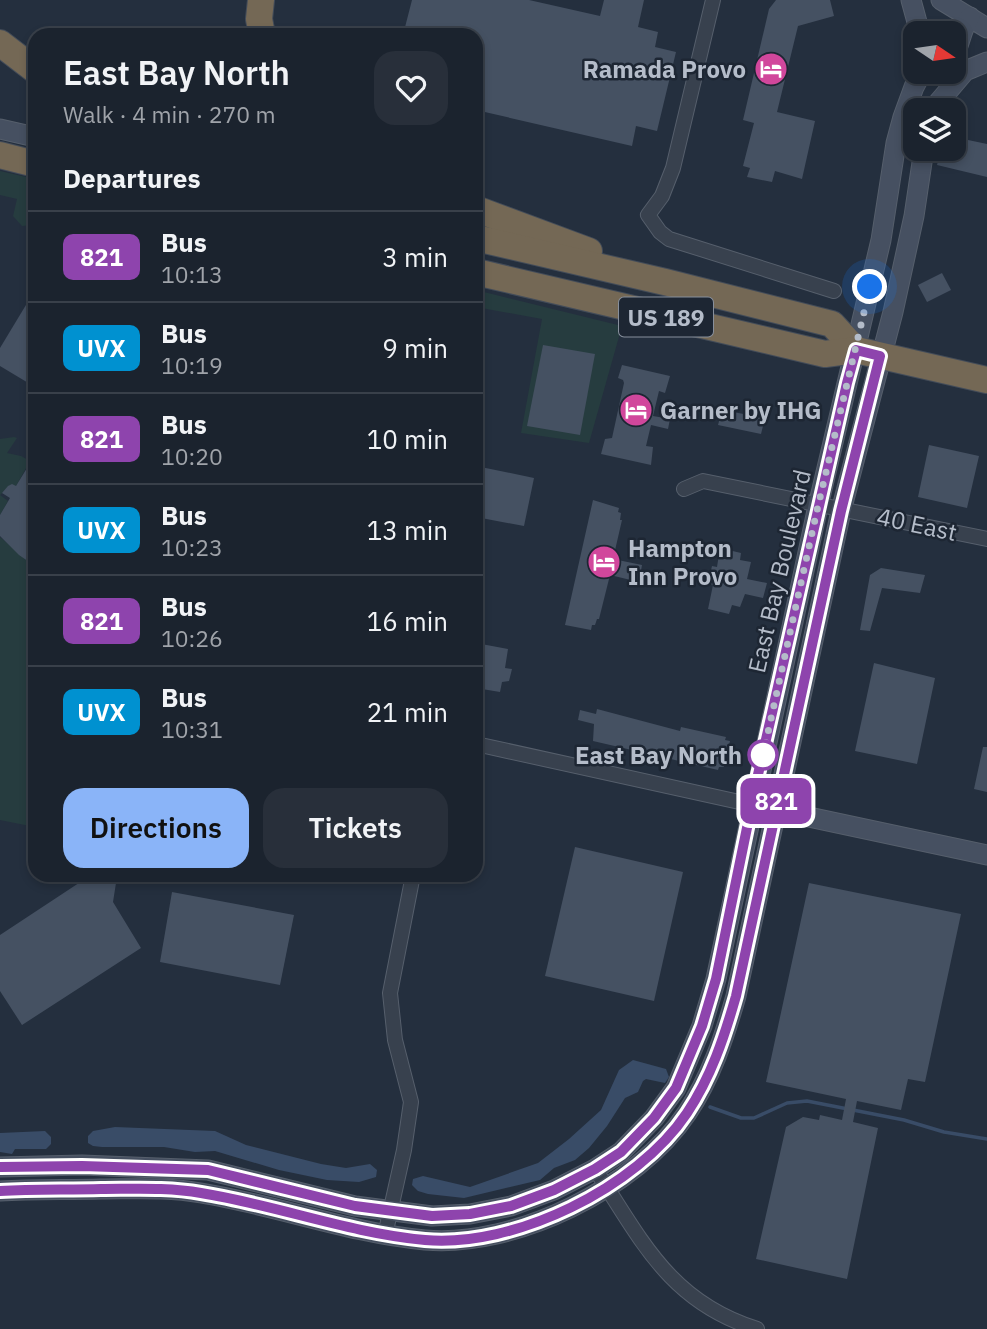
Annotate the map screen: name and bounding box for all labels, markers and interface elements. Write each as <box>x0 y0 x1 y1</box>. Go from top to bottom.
north arrow <box>903 21 966 84</box>
map controls <box>903 21 966 161</box>
hotel icon: Ramada Provo <box>752 50 790 88</box>
text: East Bay North <box>63 51 290 94</box>
button: heart <box>374 51 448 125</box>
place label: Ramada Provo <box>583 53 746 85</box>
button: layers <box>903 98 966 161</box>
text: Walk · 4 min · 270 m <box>63 99 276 129</box>
text: Departures <box>63 161 201 195</box>
text: Bus <box>161 225 207 259</box>
text: 3 min <box>382 240 448 274</box>
text: 821 <box>80 241 123 273</box>
text: 10:13 <box>161 259 223 289</box>
your location <box>852 269 887 304</box>
road number: US 189 <box>619 298 713 336</box>
text: Bus <box>161 316 207 350</box>
text: 9 min <box>382 331 448 365</box>
text: UVX <box>77 332 126 364</box>
text: 10:19 <box>161 350 223 380</box>
hotel icon: Garner by IHG <box>617 391 655 429</box>
place label: Garner by IHG <box>660 394 822 426</box>
text: Bus <box>161 407 207 441</box>
text: 10 min <box>367 422 448 456</box>
text: 821 <box>80 423 123 455</box>
text: 10:20 <box>161 441 223 471</box>
street label: East Bay Boulevard <box>740 466 818 676</box>
text: Bus <box>161 498 207 532</box>
street label: 40 East <box>874 500 960 548</box>
text: 13 min <box>367 513 448 547</box>
text: UVX <box>77 514 126 546</box>
text: 10:23 <box>161 532 223 562</box>
place label: Hampton Inn Provo <box>628 532 737 592</box>
hotel icon: Hampton Inn Provo <box>585 543 623 581</box>
text: Bus <box>161 589 207 623</box>
text: 16 min <box>367 604 448 638</box>
text: 821 <box>80 605 123 637</box>
text: 10:26 <box>161 623 223 653</box>
text: Bus <box>161 680 207 714</box>
text: 21 min <box>367 695 448 729</box>
text: UVX <box>77 696 126 728</box>
text: 10:31 <box>161 714 223 744</box>
place label: East Bay North <box>575 739 742 771</box>
marker: East Bay North <box>748 740 778 770</box>
line badge: 821 <box>736 778 816 824</box>
text: 821 <box>754 785 798 817</box>
button: Directions <box>63 788 249 868</box>
button: Tickets <box>263 788 448 868</box>

